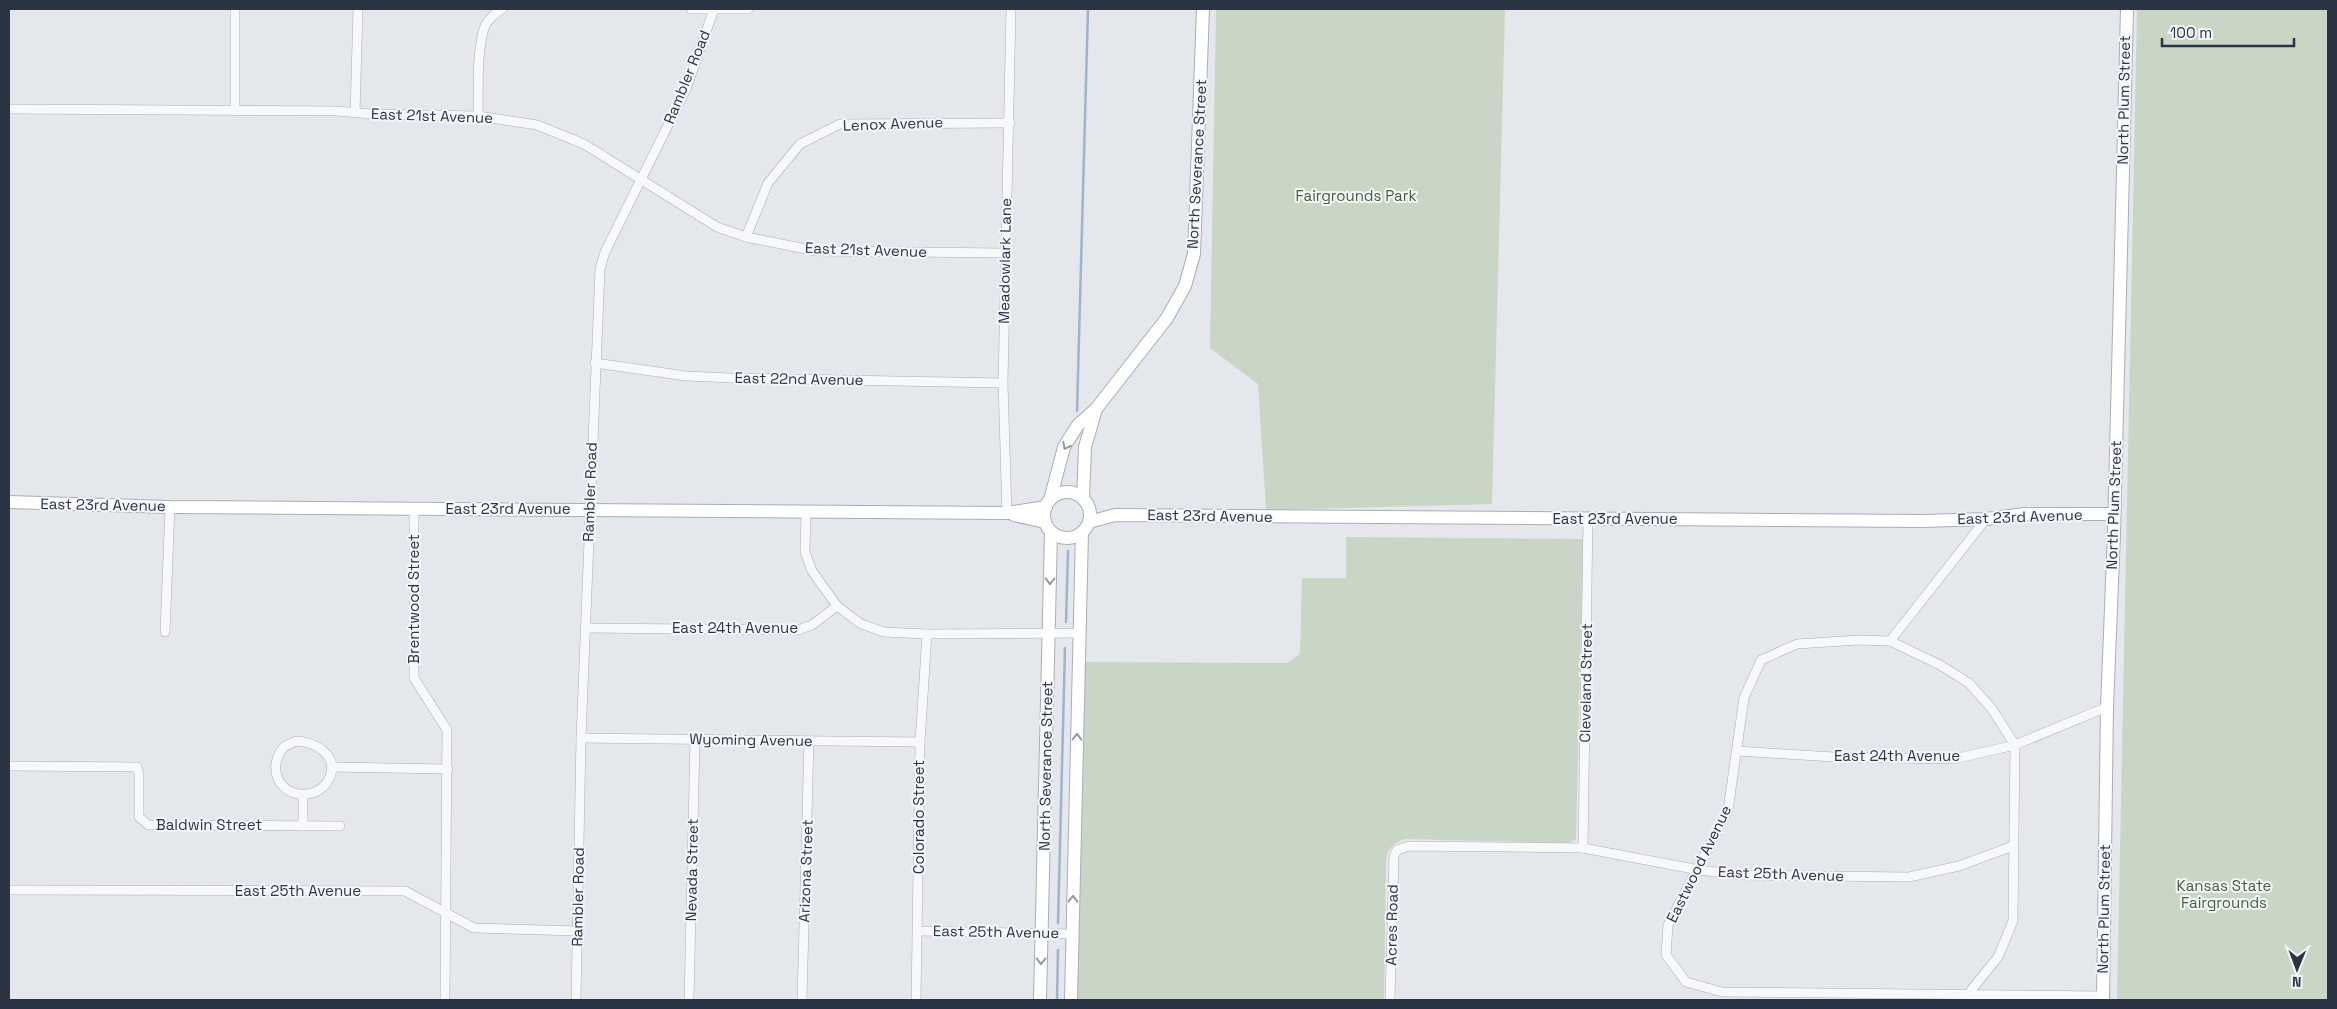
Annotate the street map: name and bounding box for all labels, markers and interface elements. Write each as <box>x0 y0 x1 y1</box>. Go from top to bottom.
scale bar <box>2162 15 2294 47</box>
text: 100 m <box>2170 23 2212 42</box>
street label: Rambler Road <box>659 27 714 127</box>
street label: North Plum Street <box>2113 35 2134 165</box>
street label: North Severance Street <box>1183 78 1210 249</box>
street label: East 21st Avenue <box>371 104 493 127</box>
street label: Lenox Avenue <box>842 112 944 135</box>
park label: Fairgrounds Park <box>1296 186 1416 205</box>
street label: Meadowlark Lane <box>994 198 1015 324</box>
street label: East 21st Avenue <box>805 238 927 261</box>
street label: East 22nd Avenue <box>734 368 864 389</box>
street label: North Plum Street <box>2102 440 2125 570</box>
one-way arrow <box>1062 441 1072 450</box>
street label: Rambler Road <box>578 442 601 542</box>
street label: East 23rd Avenue <box>40 494 166 515</box>
street label: East 23rd Avenue <box>445 499 571 518</box>
street label: East 23rd Avenue <box>1147 505 1273 526</box>
street label: East 23rd Avenue <box>1957 505 2083 528</box>
street label: East 23rd Avenue <box>1552 509 1678 528</box>
street label: Brentwood Street <box>404 534 423 664</box>
one-way arrow <box>1045 577 1056 585</box>
street label: East 24th Avenue <box>672 618 798 637</box>
street label: Cleveland Street <box>1575 623 1596 743</box>
street label: North Severance Street <box>1035 681 1056 851</box>
street label: Wyoming Avenue <box>689 729 813 750</box>
one-way arrow <box>1072 732 1082 740</box>
street label: East 24th Avenue <box>1834 746 1960 765</box>
street label: Colorado Street <box>909 760 928 874</box>
street label: Eastwood Avenue <box>1662 802 1735 926</box>
street label: Baldwin Street <box>156 815 262 834</box>
street label: Nevada Street <box>681 818 702 922</box>
street label: Arizona Street <box>794 819 817 923</box>
street label: North Plum Street <box>2093 844 2114 974</box>
street label: Rambler Road <box>567 847 588 947</box>
street label: East 25th Avenue <box>1718 862 1845 885</box>
park label: Kansas State Fairgrounds <box>2177 876 2272 912</box>
street label: East 25th Avenue <box>235 881 361 900</box>
street label: Acres Road <box>1381 884 1402 966</box>
one-way arrow <box>1068 895 1079 903</box>
street label: East 25th Avenue <box>933 921 1059 942</box>
north arrow <box>2272 944 2322 994</box>
one-way arrow <box>1036 958 1046 966</box>
text: N <box>2292 973 2302 991</box>

